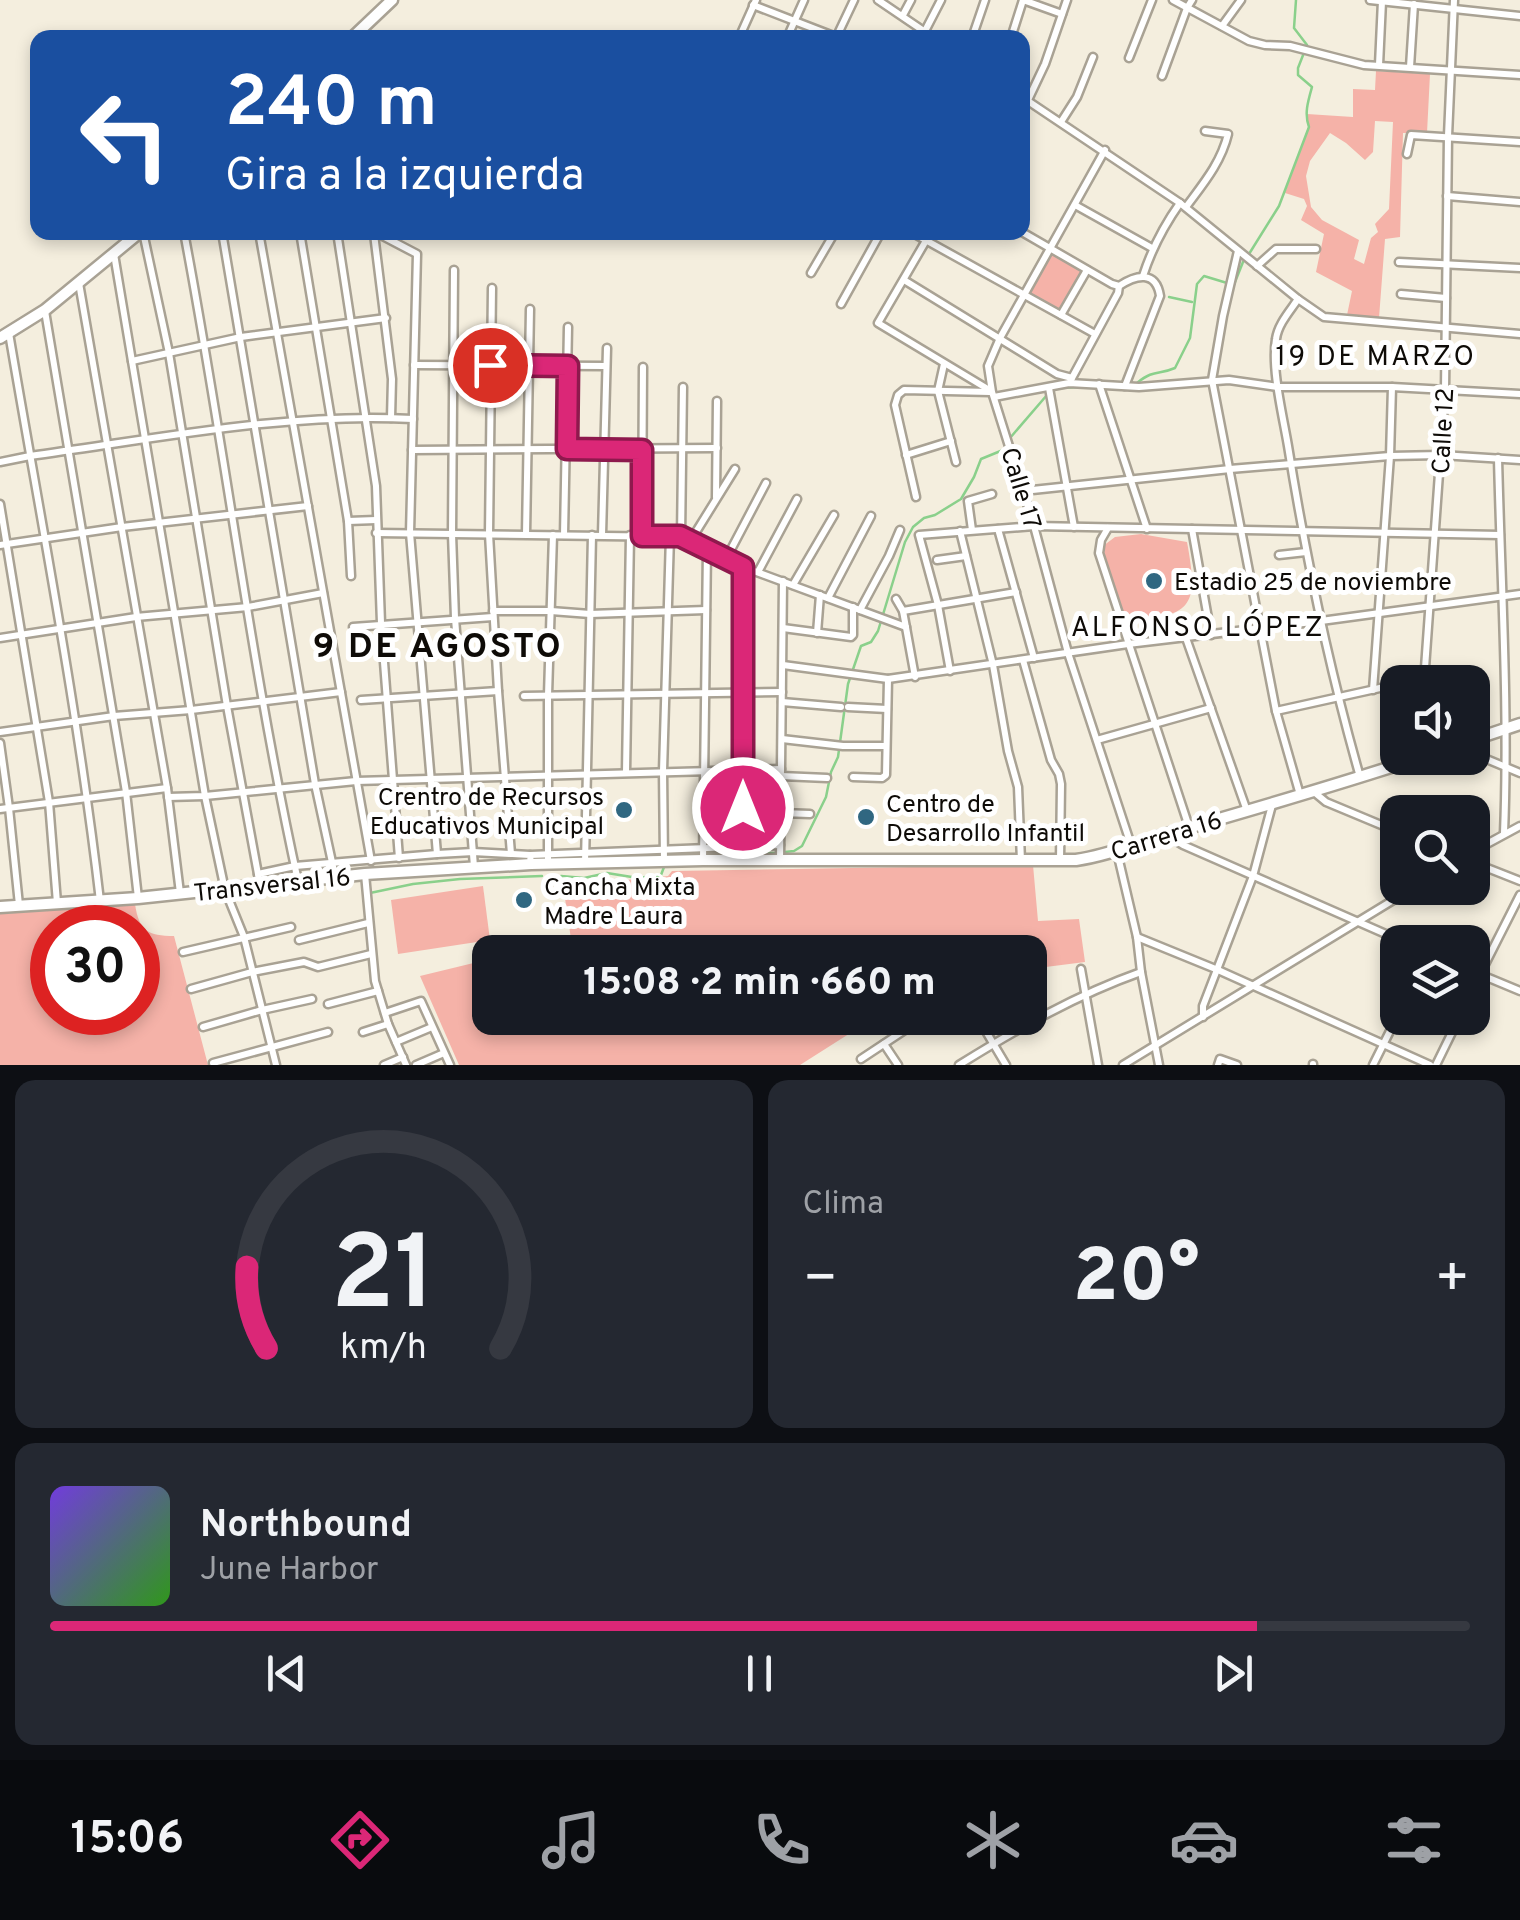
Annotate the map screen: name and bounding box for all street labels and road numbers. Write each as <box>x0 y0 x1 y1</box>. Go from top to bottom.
street label: Calle 12 <box>1427 387 1463 475</box>
street label: Calle 17 <box>992 444 1047 534</box>
street label: Carrera 16 <box>1107 806 1226 870</box>
street label: Transversal 16 <box>192 863 352 911</box>

